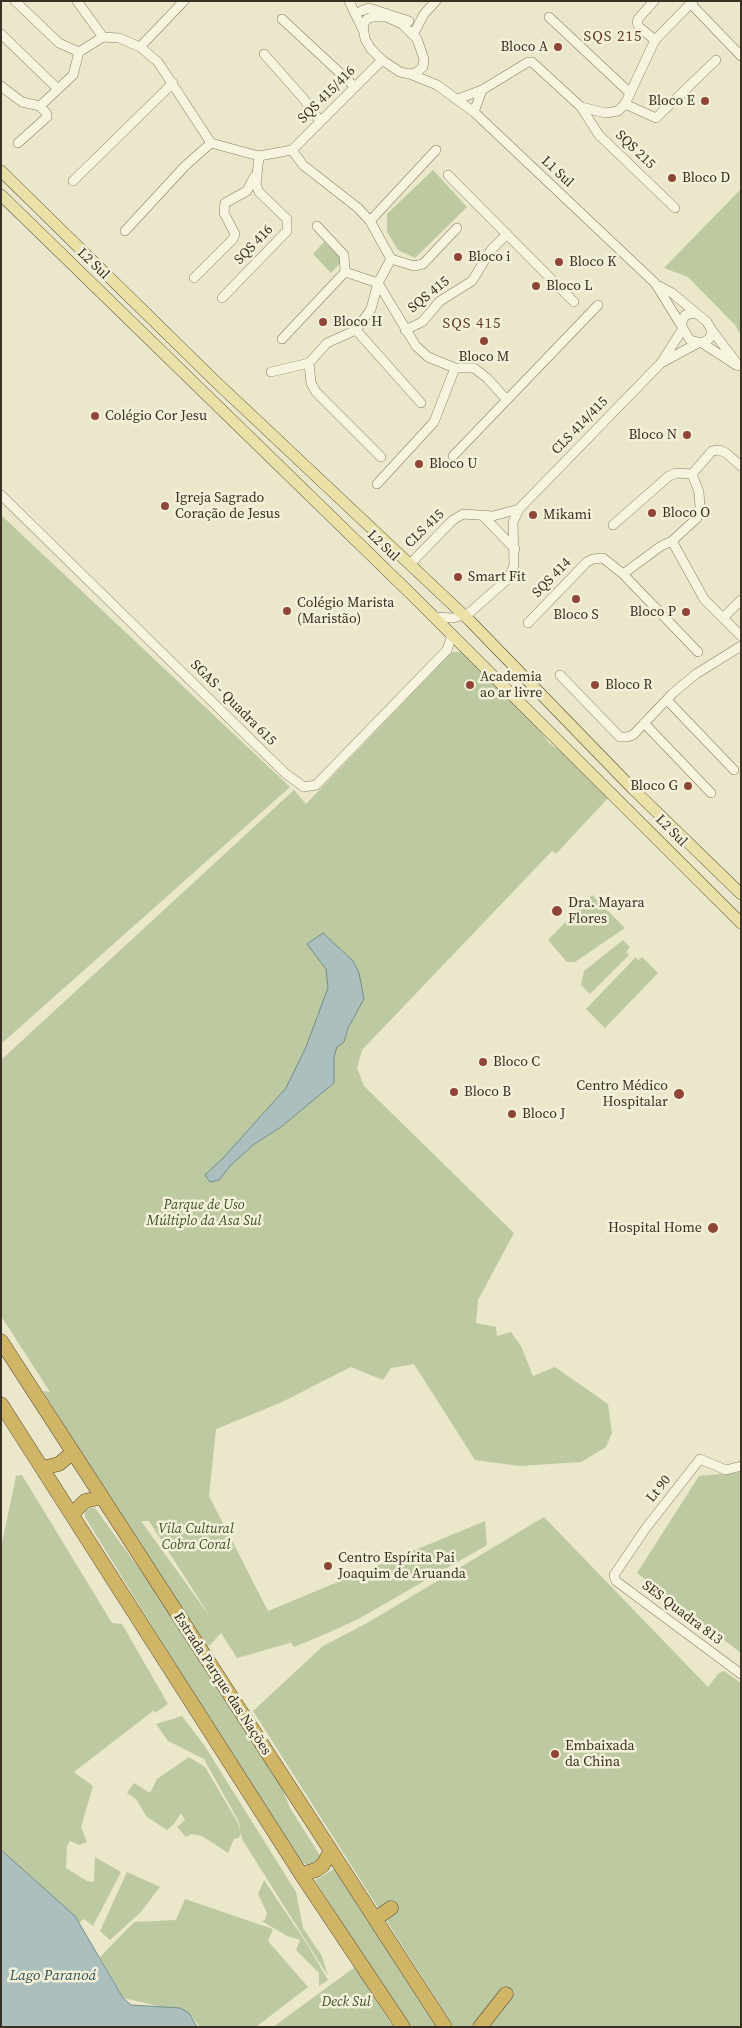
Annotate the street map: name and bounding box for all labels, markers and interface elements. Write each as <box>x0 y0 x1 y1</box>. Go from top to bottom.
district label: SQS 215 <box>583 28 643 46</box>
place label: Bloco A <box>500 39 548 55</box>
marker: Bloco A <box>552 41 564 53</box>
street label: SQS 415/416 <box>295 63 359 127</box>
place label: Bloco E <box>648 93 695 109</box>
marker: Bloco E <box>699 95 711 107</box>
street label: SQS 215 <box>612 127 658 173</box>
street label: L1 Sul <box>537 153 577 191</box>
place label: Bloco D <box>682 170 730 186</box>
marker: Bloco D <box>666 172 678 184</box>
street label: SQS 416 <box>231 222 277 268</box>
street label: L2 Sul <box>74 245 112 283</box>
place label: Bloco i <box>468 249 510 265</box>
marker: Bloco i <box>452 251 464 263</box>
place label: Bloco K <box>569 254 617 270</box>
marker: Bloco K <box>553 256 565 268</box>
street label: SQS 415 <box>405 273 453 317</box>
place label: Bloco L <box>546 278 593 294</box>
marker: Bloco L <box>530 280 542 292</box>
place label: Bloco H <box>333 314 382 330</box>
district label: SQS 415 <box>442 315 502 333</box>
marker: Bloco H <box>317 316 329 328</box>
marker: Bloco M <box>478 335 490 347</box>
place label: Bloco M <box>459 349 509 365</box>
street label: CLS 414/415 <box>548 394 612 458</box>
place label: Colégio Cor Jesu <box>105 408 207 424</box>
marker: Colégio Cor Jesu <box>89 410 101 422</box>
place label: Bloco N <box>628 427 677 443</box>
marker: Bloco N <box>681 429 693 441</box>
place label: Bloco U <box>429 456 477 472</box>
marker: Bloco U <box>413 458 425 470</box>
place label: Igreja Sagrado Coração de Jesus <box>175 490 280 522</box>
marker: Igreja Sagrado Coração de Jesus <box>159 500 171 512</box>
place label: Bloco O <box>662 505 710 521</box>
street label: CLS 415 <box>402 506 448 552</box>
place label: Mikami <box>543 507 591 523</box>
marker: Bloco O <box>646 507 658 519</box>
marker: Mikami <box>527 509 539 521</box>
street label: L2 Sul <box>364 527 402 565</box>
street label: SQS 414 <box>529 555 575 601</box>
place label: Smart Fit <box>468 569 526 585</box>
marker: Smart Fit <box>452 571 464 583</box>
marker: Bloco S <box>570 593 582 605</box>
place label: Colégio Marista (Maristão) <box>297 595 394 628</box>
place label: Bloco P <box>629 604 676 620</box>
marker: Colégio Marista (Maristão) <box>281 605 293 617</box>
marker: Bloco P <box>680 606 692 618</box>
place label: Bloco S <box>553 607 599 623</box>
street label: SGAS - Quadra 615 <box>187 657 279 749</box>
place label: Academia ao ar livre <box>480 669 542 702</box>
place label: Bloco R <box>605 677 652 693</box>
marker: Academia ao ar livre <box>464 679 476 691</box>
marker: Bloco R <box>589 679 601 691</box>
place label: Bloco G <box>630 778 678 794</box>
marker: Bloco G <box>682 780 694 792</box>
street label: L2 Sul <box>652 812 690 850</box>
place label: Dra. Mayara Flores <box>568 895 645 928</box>
marker: Dra. Mayara Flores <box>550 904 564 918</box>
place label: Bloco C <box>493 1054 540 1070</box>
marker: Bloco C <box>477 1056 489 1068</box>
place label: Centro Médico Hospitalar <box>576 1078 668 1110</box>
place label: Bloco B <box>464 1084 511 1100</box>
marker: Bloco B <box>448 1086 460 1098</box>
marker: Centro Médico Hospitalar <box>672 1087 686 1101</box>
place label: Bloco J <box>522 1106 566 1122</box>
marker: Bloco J <box>506 1108 518 1120</box>
park label: Parque de Uso Múltiplo da Asa Sul <box>147 1197 261 1230</box>
place label: Hospital Home <box>608 1220 702 1236</box>
marker: Hospital Home <box>706 1221 720 1235</box>
street label: Lt 90 <box>643 1472 675 1506</box>
park label: Vila Cultural Cobra Coral <box>158 1521 234 1554</box>
place label: Centro Espírita Pai Joaquim de Aruanda <box>338 1550 466 1582</box>
marker: Centro Espírita Pai Joaquim de Aruanda <box>322 1560 334 1572</box>
street label: SES Quadra 813 <box>639 1577 725 1649</box>
street label: Estrada Parque das Nações <box>170 1610 274 1758</box>
place label: Embaixada da China <box>565 1738 635 1770</box>
marker: Embaixada da China <box>549 1748 561 1760</box>
water label: Lago Paranoá <box>10 1967 96 1985</box>
park label: Deck Sul <box>321 1994 371 2010</box>

